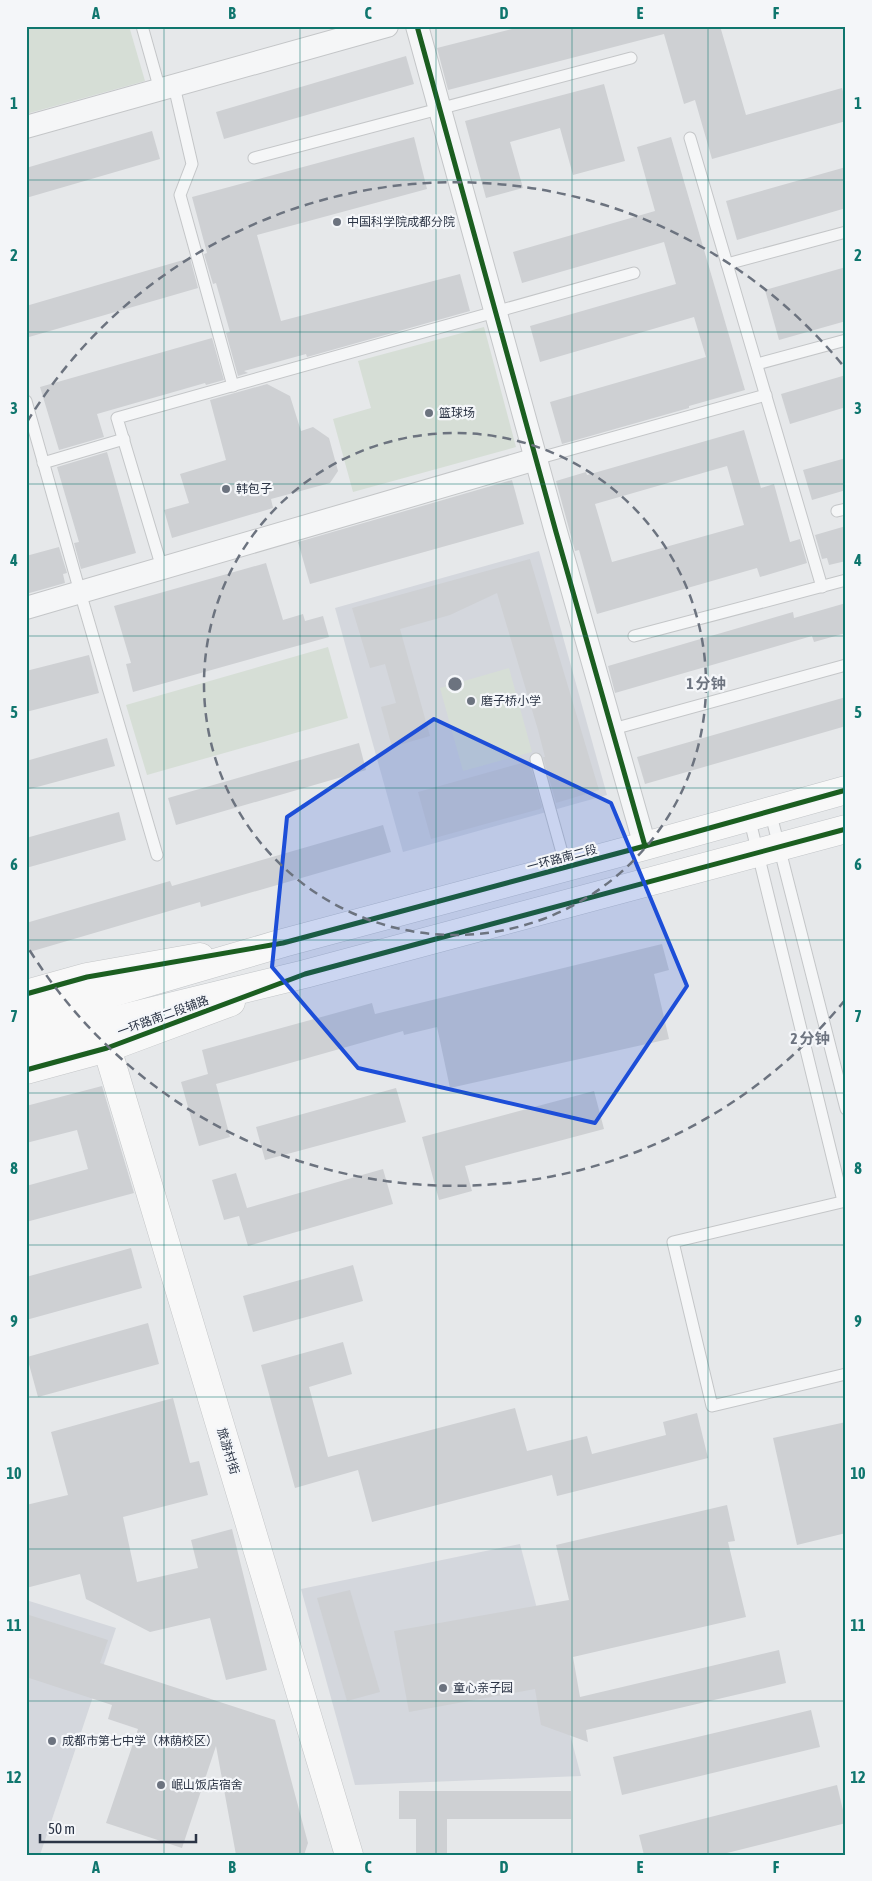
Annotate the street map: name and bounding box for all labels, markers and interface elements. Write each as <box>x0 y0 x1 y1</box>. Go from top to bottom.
text: A <box>91 4 100 22</box>
text: B <box>228 4 236 22</box>
text: C <box>364 4 372 22</box>
text: D <box>500 4 509 22</box>
text: E <box>637 4 644 22</box>
text: F <box>773 4 780 22</box>
text: 1 <box>10 94 18 112</box>
text: 1 <box>854 94 862 112</box>
place label: 中国科学院成都分院 <box>347 215 455 229</box>
marker: 中国科学院成都分院 <box>331 216 343 228</box>
text: 2 <box>10 246 18 264</box>
text: 2 <box>854 246 862 264</box>
text: 3 <box>10 399 18 417</box>
text: 3 <box>854 399 862 417</box>
place label: 篮球场 <box>439 406 475 420</box>
marker: 篮球场 <box>423 407 435 419</box>
place label: 韩包子 <box>236 482 272 496</box>
marker: 韩包子 <box>220 483 232 495</box>
text: 4 <box>9 551 18 569</box>
text: 4 <box>853 551 862 569</box>
centre of rings <box>446 675 464 693</box>
text: 1 分钟 <box>686 675 726 692</box>
place label: 磨子桥小学 <box>481 694 541 708</box>
marker: 磨子桥小学 <box>465 695 477 707</box>
text: 5 <box>10 703 18 721</box>
text: 5 <box>854 703 862 721</box>
street label: 一环路南二段 <box>525 842 599 874</box>
text: 6 <box>10 855 18 873</box>
text: 6 <box>854 855 862 873</box>
street label: 一环路南二段辅路 <box>115 993 211 1039</box>
text: 7 <box>10 1007 18 1025</box>
text: 7 <box>854 1007 862 1025</box>
text: 2 分钟 <box>790 1030 830 1047</box>
text: 8 <box>10 1159 18 1177</box>
text: 8 <box>854 1159 862 1177</box>
text: 9 <box>10 1312 18 1330</box>
text: 9 <box>854 1312 862 1330</box>
street label: 旅游村街 <box>214 1426 242 1476</box>
text: 10 <box>6 1464 22 1482</box>
text: 10 <box>850 1464 866 1482</box>
text: 11 <box>6 1616 22 1634</box>
text: 11 <box>850 1616 866 1634</box>
place label: 童心亲子园 <box>453 1681 513 1695</box>
marker: 童心亲子园 <box>437 1682 449 1694</box>
place label: 成都市第七中学（林荫校区） <box>62 1734 218 1748</box>
marker: 成都市第七中学（林荫校区） <box>46 1735 58 1747</box>
text: 12 <box>6 1768 22 1786</box>
text: 12 <box>850 1768 866 1786</box>
place label: 岷山饭店宿舍 <box>171 1778 243 1792</box>
marker: 岷山饭店宿舍 <box>155 1779 167 1791</box>
scale bar <box>40 1811 196 1843</box>
text: 50 m <box>48 1820 75 1837</box>
text: A <box>91 1858 100 1876</box>
text: B <box>228 1858 236 1876</box>
text: C <box>364 1858 372 1876</box>
text: D <box>500 1858 509 1876</box>
text: E <box>637 1858 644 1876</box>
text: F <box>773 1858 780 1876</box>

